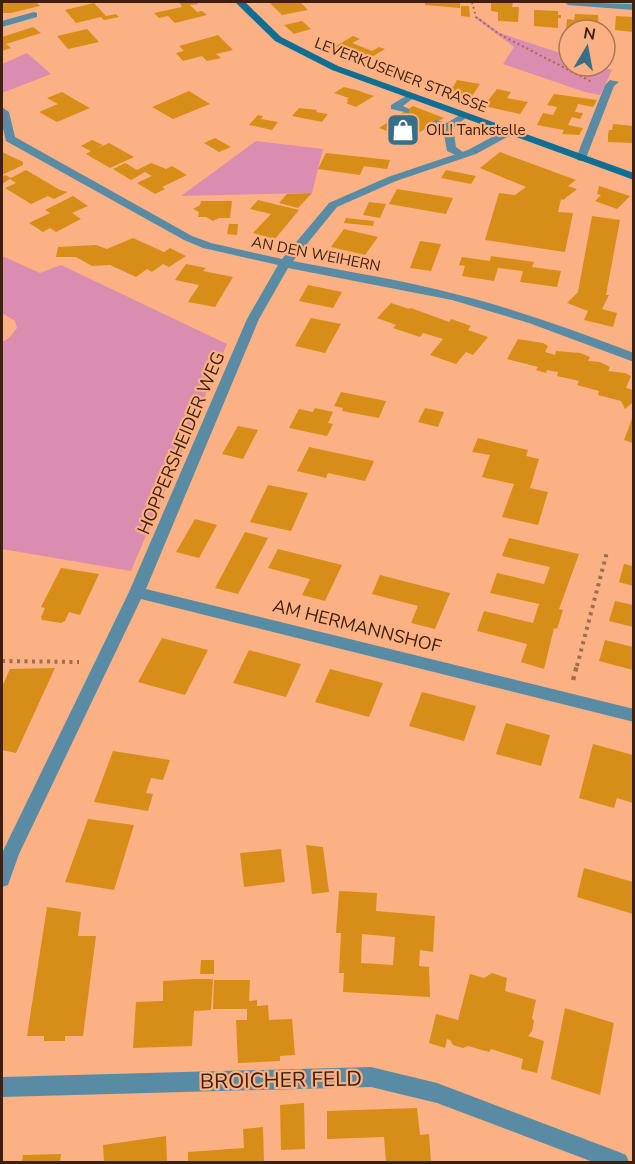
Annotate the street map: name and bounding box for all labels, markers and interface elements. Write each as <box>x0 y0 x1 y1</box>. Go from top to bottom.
north arrow <box>557 18 617 78</box>
text: N <box>582 22 597 46</box>
street label: LEVERKUSENER STRASSE <box>312 33 490 117</box>
shop icon: OIL! Tankstelle <box>385 112 421 148</box>
place label: OIL! Tankstelle <box>426 120 526 140</box>
street label: AN DEN WEIHERN <box>250 232 382 276</box>
street label: HOPPERSHEIDER WEG <box>132 348 230 538</box>
street label: AM HERMANNSHOF <box>270 593 444 659</box>
street label: BROICHER FELD <box>200 1065 362 1095</box>

